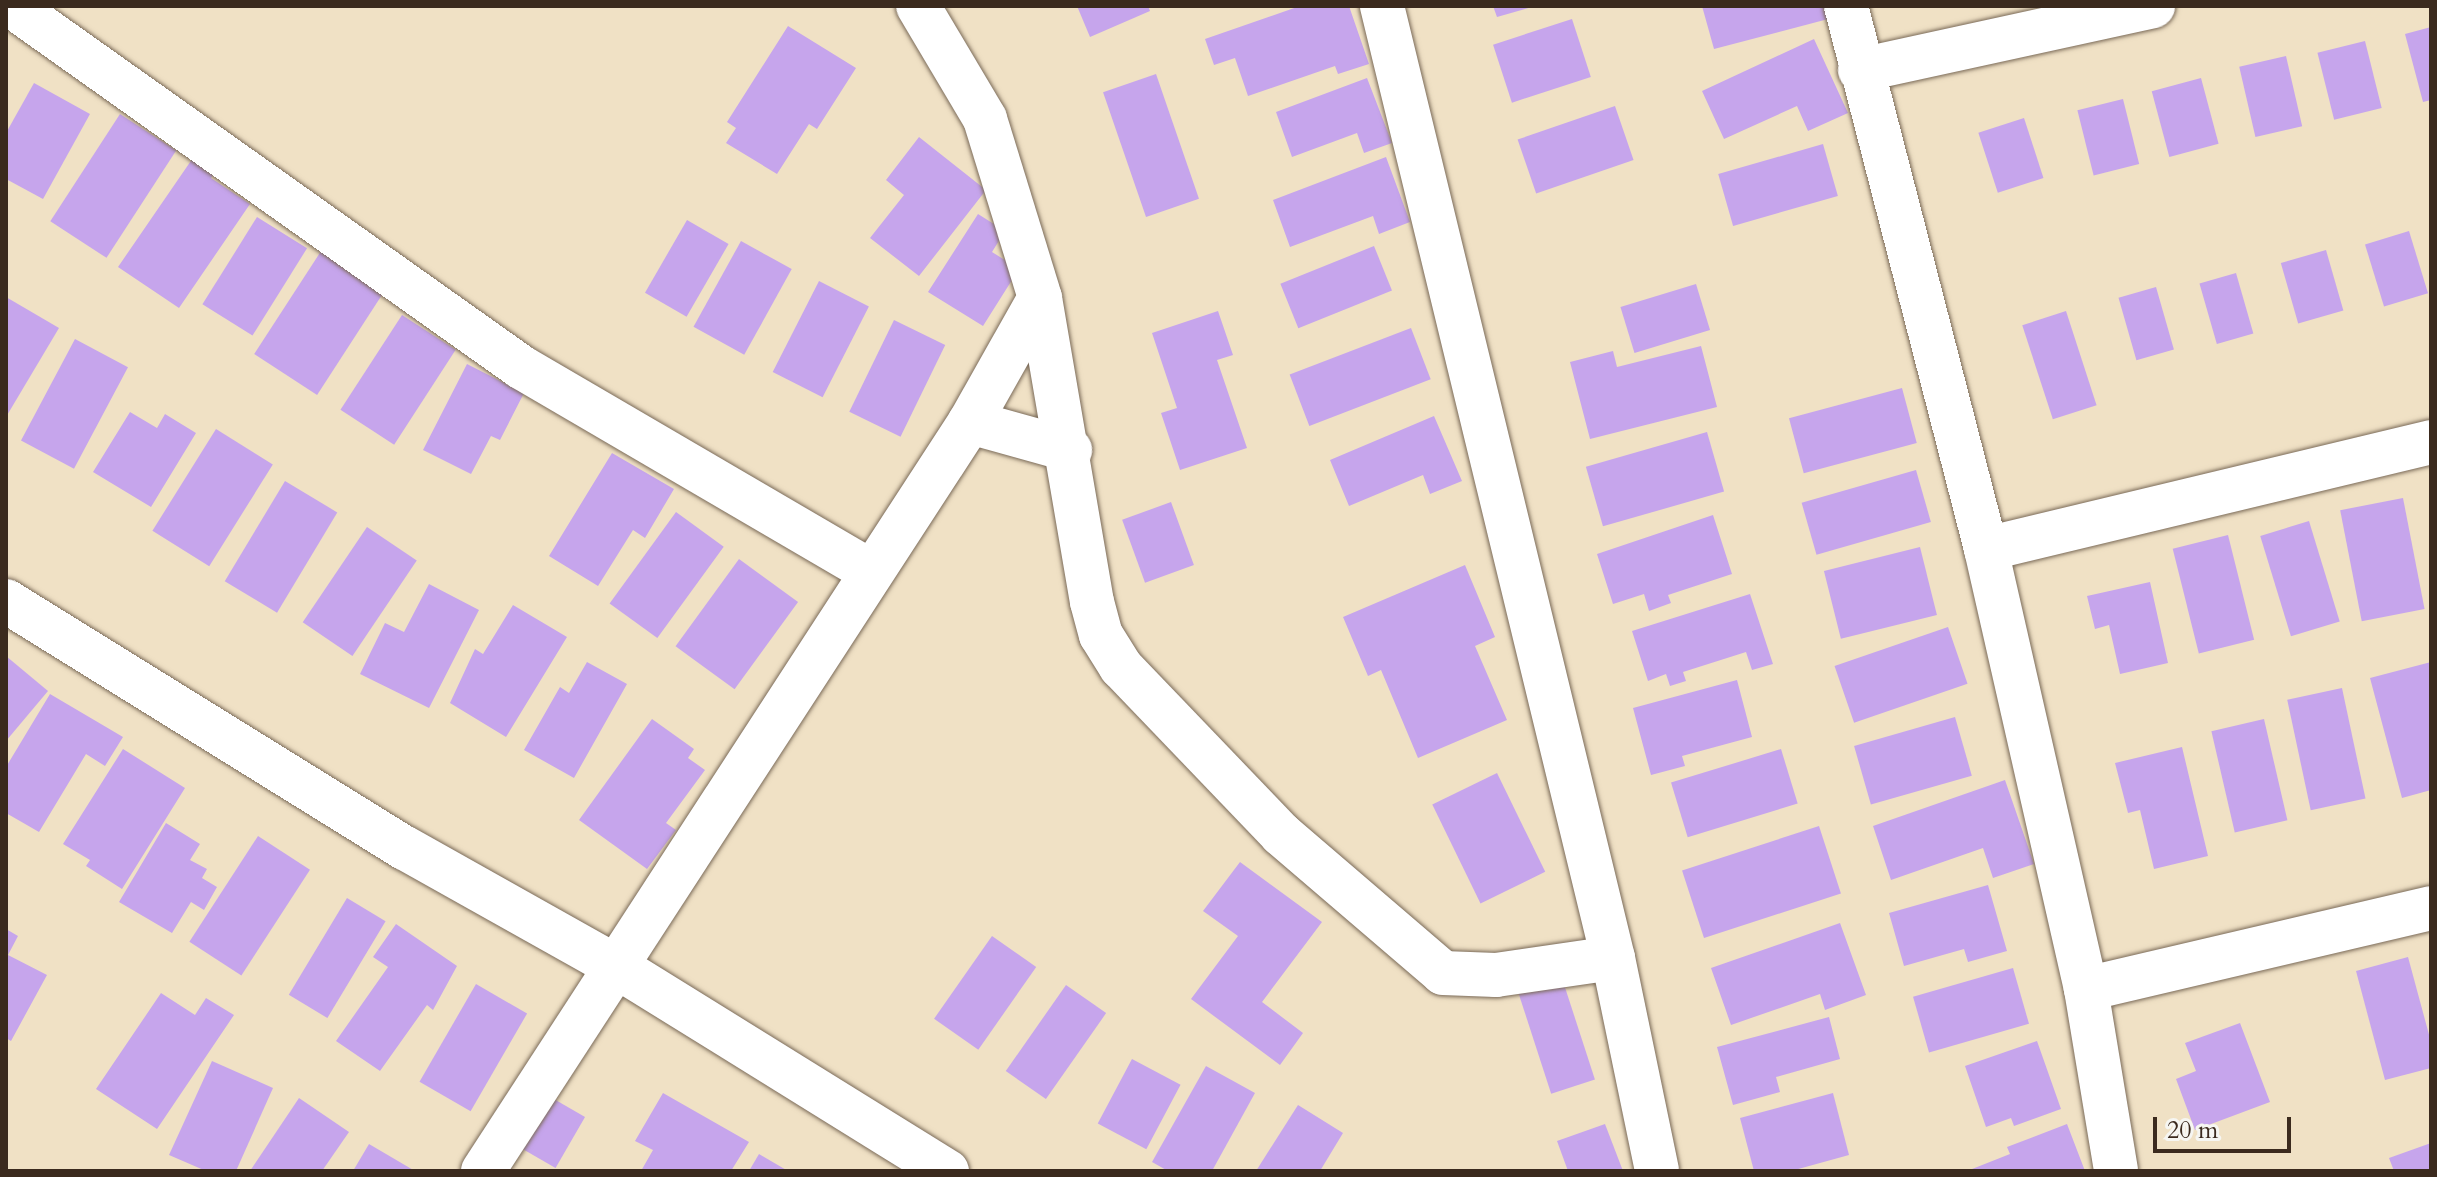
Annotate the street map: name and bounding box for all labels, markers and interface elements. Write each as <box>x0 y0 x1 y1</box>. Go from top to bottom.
scale bar <box>2157 1101 2295 1151</box>
text: 20 m <box>2167 1114 2218 1147</box>

